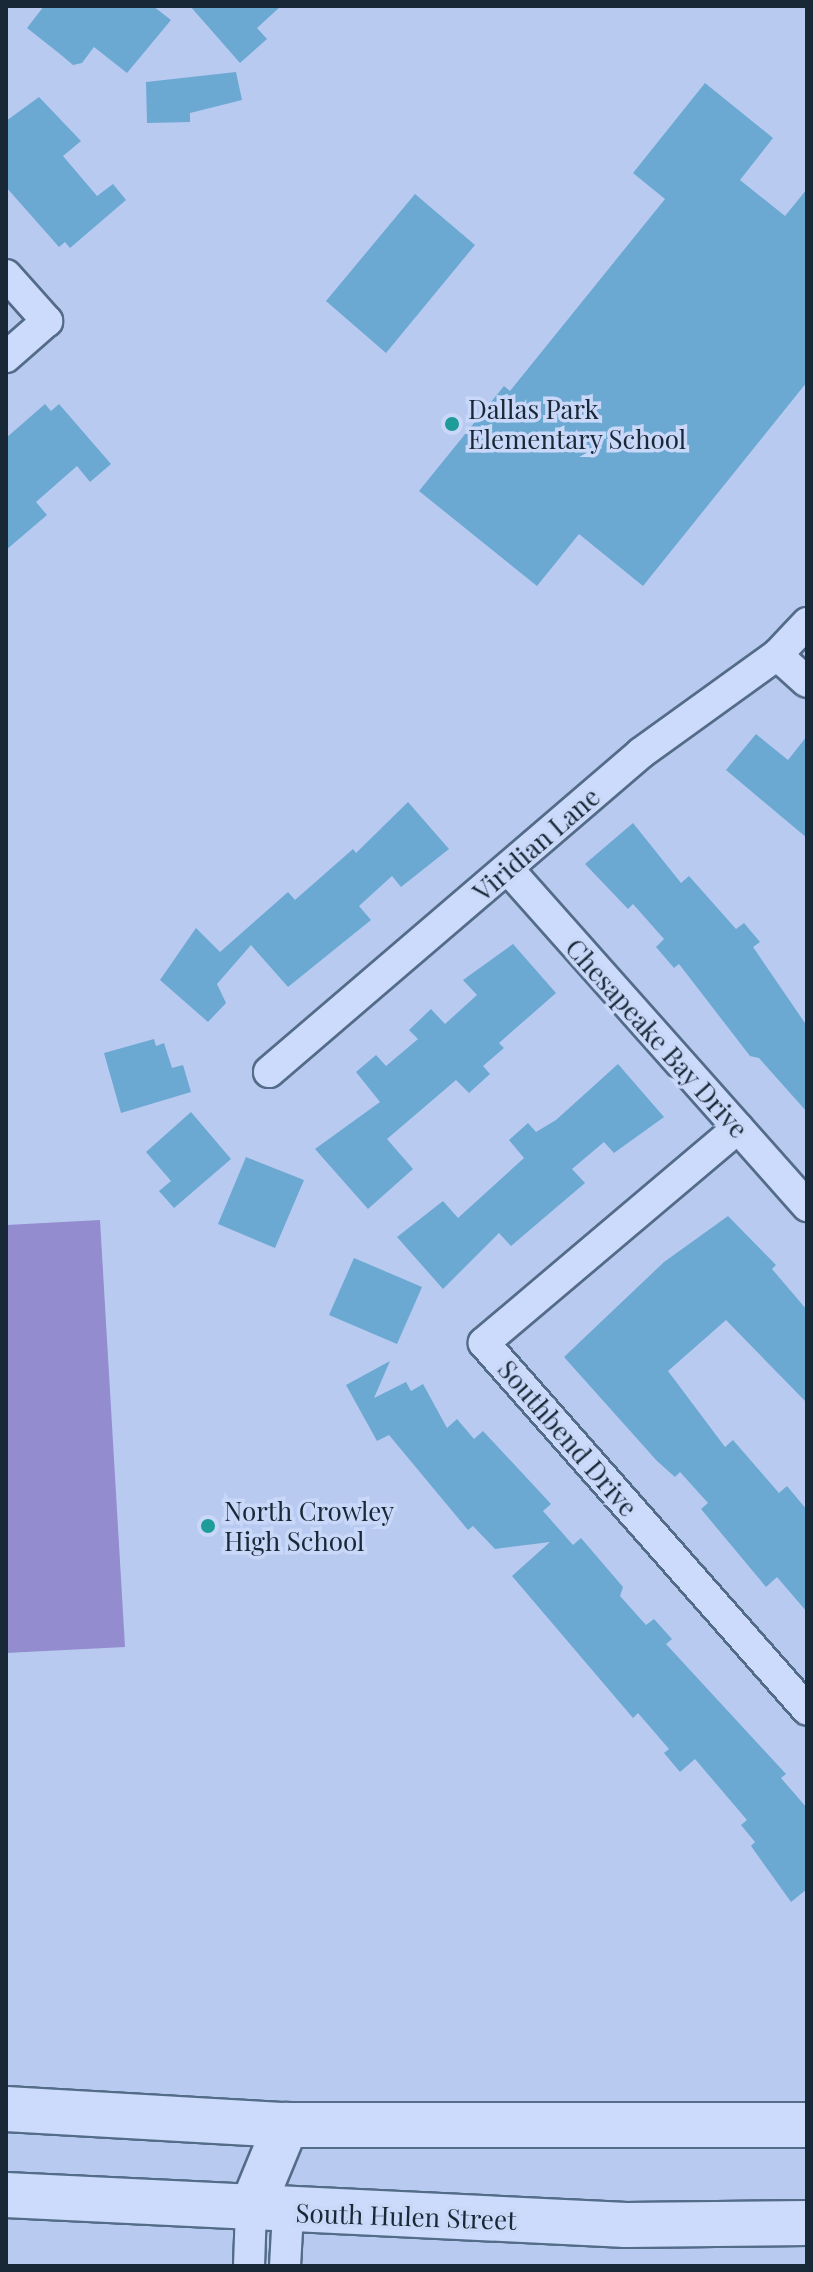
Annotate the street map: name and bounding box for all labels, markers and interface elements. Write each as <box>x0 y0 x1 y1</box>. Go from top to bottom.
place label: Dallas Park Elementary School <box>468 393 687 454</box>
marker: Dallas Park Elementary School <box>443 415 461 433</box>
street label: Viridian Lane <box>467 781 605 907</box>
street label: Chesapeake Bay Drive <box>559 932 755 1144</box>
street label: Southbend Drive <box>492 1354 644 1522</box>
place label: North Crowley High School <box>224 1495 394 1556</box>
marker: North Crowley High School <box>199 1517 217 1535</box>
street label: South Hulen Street <box>295 2197 517 2235</box>

